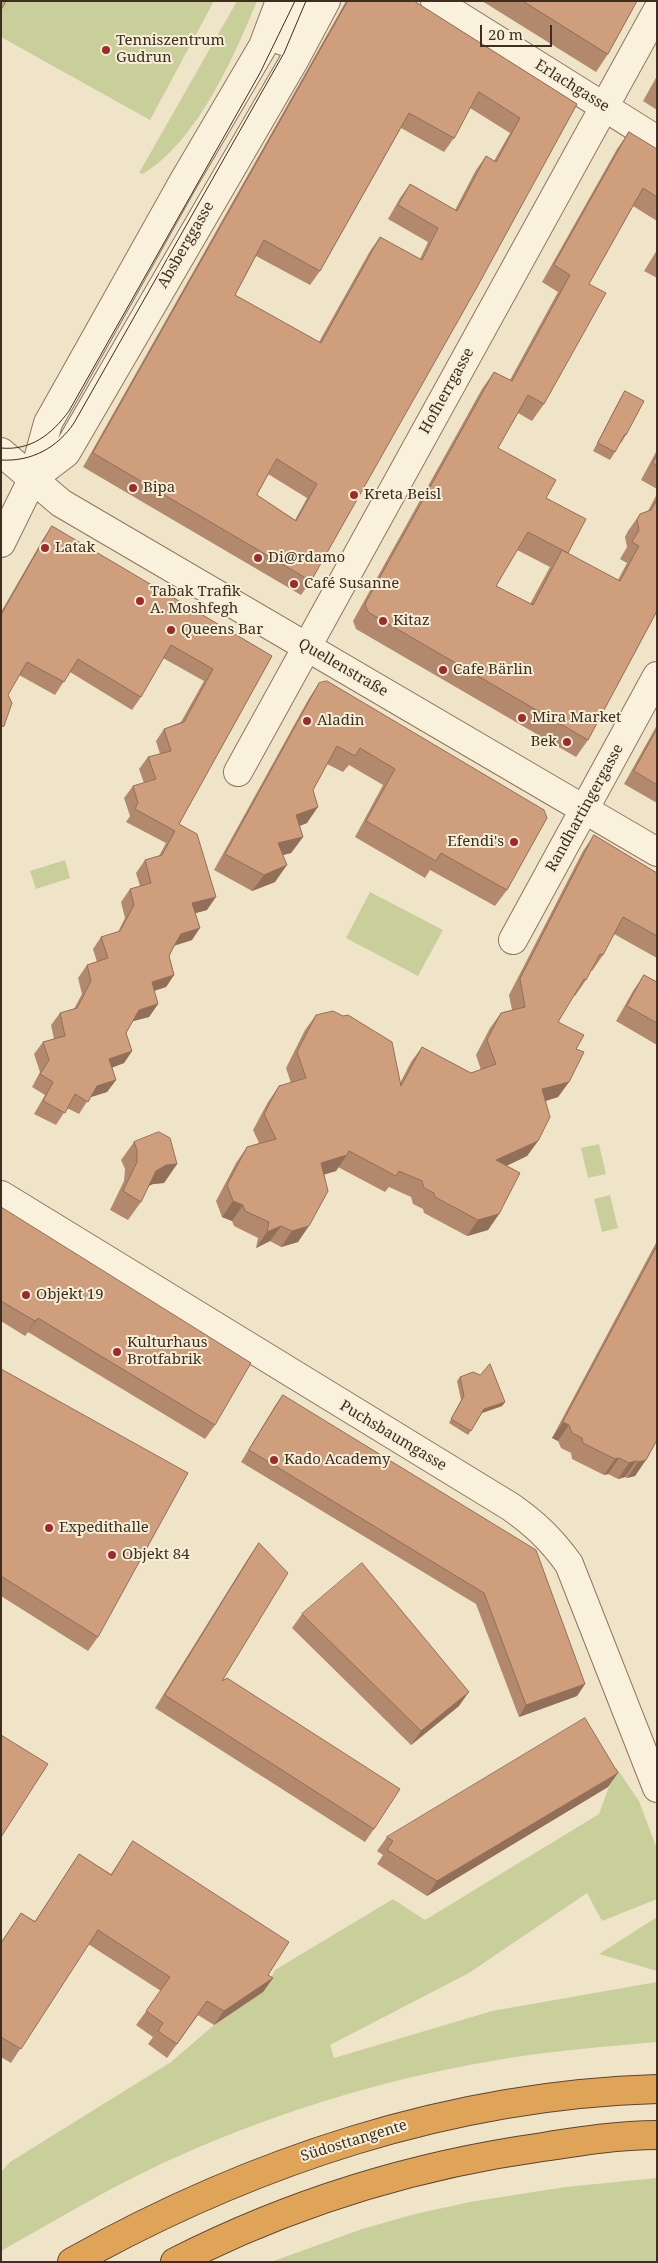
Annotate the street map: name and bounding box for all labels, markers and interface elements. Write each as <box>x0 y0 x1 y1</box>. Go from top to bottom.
scale bar <box>483 15 556 47</box>
text: 20 m <box>488 24 523 44</box>
place label: Tenniszentrum Gudrun <box>116 32 225 67</box>
marker: Tenniszentrum Gudrun <box>100 44 112 56</box>
street label: Erlachgasse <box>531 56 613 116</box>
street label: Absberggasse <box>154 199 218 291</box>
street label: Hofherrgasse <box>416 345 478 437</box>
place label: Bipa <box>143 479 175 497</box>
marker: Bipa <box>127 482 139 494</box>
place label: Kreta Beisl <box>364 486 441 504</box>
marker: Kreta Beisl <box>348 489 360 501</box>
place label: Latak <box>55 539 95 557</box>
marker: Latak <box>39 542 51 554</box>
place label: Di@rdamo <box>268 549 345 567</box>
marker: Di@rdamo <box>252 552 264 564</box>
place label: Café Susanne <box>304 575 399 593</box>
marker: Café Susanne <box>288 578 300 590</box>
place label: Tabak Trafik A. Moshfegh <box>150 583 241 618</box>
marker: Tabak Trafik A. Moshfegh <box>134 595 146 607</box>
place label: Kitaz <box>393 612 430 630</box>
marker: Kitaz <box>377 615 389 627</box>
place label: Queens Bar <box>181 621 263 639</box>
marker: Queens Bar <box>165 624 177 636</box>
street label: Quellenstraße <box>295 635 391 701</box>
place label: Cafe Bärlin <box>453 661 533 679</box>
marker: Cafe Bärlin <box>437 664 449 676</box>
place label: Mira Market <box>532 709 621 727</box>
place label: Aladin <box>317 712 364 730</box>
marker: Mira Market <box>516 712 528 724</box>
marker: Aladin <box>301 715 313 727</box>
place label: Bek <box>530 733 557 751</box>
marker: Bek <box>561 736 573 748</box>
street label: Randhartingergasse <box>542 741 628 875</box>
place label: Efendi's <box>447 833 504 851</box>
marker: Efendi's <box>508 836 520 848</box>
place label: Objekt 19 <box>36 1286 104 1304</box>
marker: Objekt 19 <box>20 1289 32 1301</box>
place label: Kulturhaus Brotfabrik <box>127 1334 208 1369</box>
marker: Kulturhaus Brotfabrik <box>111 1346 123 1358</box>
street label: Puchsbaumgasse <box>336 1397 450 1475</box>
place label: Kado Academy <box>284 1451 390 1469</box>
marker: Kado Academy <box>268 1454 280 1466</box>
place label: Expedithalle <box>59 1519 149 1537</box>
marker: Expedithalle <box>43 1522 55 1534</box>
place label: Objekt 84 <box>122 1546 190 1564</box>
marker: Objekt 84 <box>106 1549 118 1561</box>
street label: Südosttangente <box>299 2116 409 2166</box>

